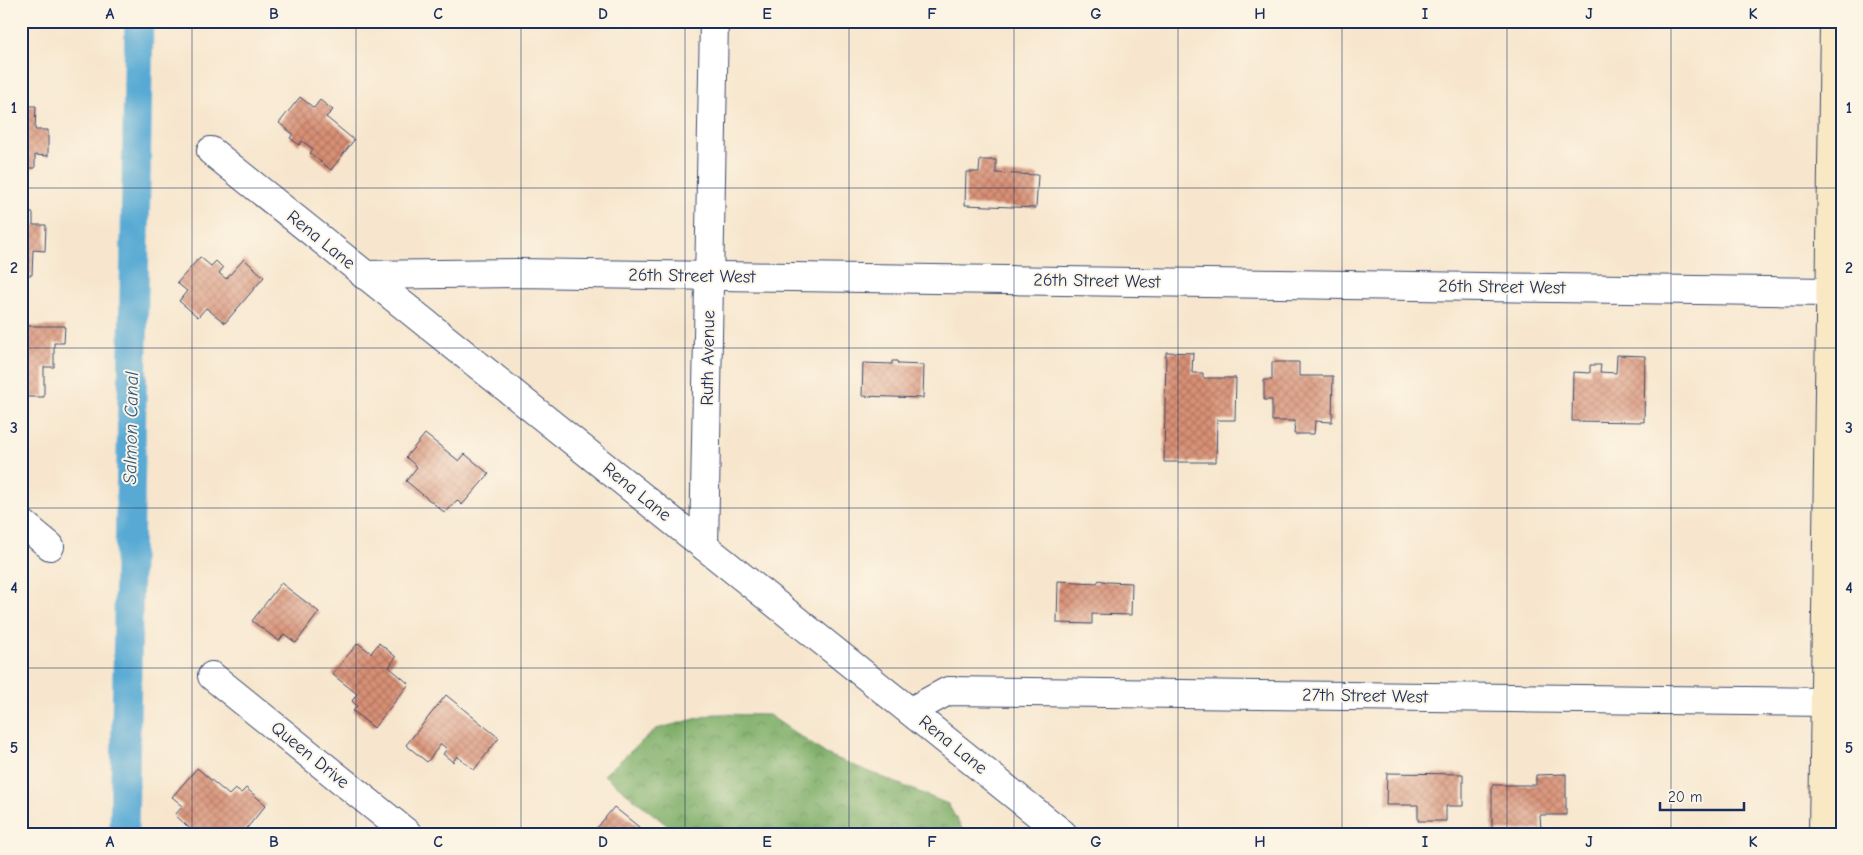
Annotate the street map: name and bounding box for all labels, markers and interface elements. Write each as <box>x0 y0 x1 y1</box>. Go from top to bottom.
text: A <box>106 5 115 23</box>
text: B <box>269 5 279 23</box>
text: C <box>433 5 443 23</box>
text: D <box>598 5 608 23</box>
text: E <box>762 5 772 23</box>
text: F <box>927 5 937 23</box>
text: G <box>1090 5 1102 23</box>
text: H <box>1254 5 1266 23</box>
text: I <box>1422 5 1428 23</box>
text: J <box>1585 5 1593 23</box>
text: K <box>1748 5 1758 23</box>
text: 1 <box>11 99 17 117</box>
text: 1 <box>1846 99 1852 117</box>
street label: Rena Lane <box>283 206 359 274</box>
text: 2 <box>10 259 18 277</box>
text: 2 <box>1845 259 1853 277</box>
street label: 26th Street West <box>628 264 757 288</box>
street label: 26th Street West <box>1033 269 1162 293</box>
street label: 26th Street West <box>1438 275 1567 299</box>
street label: Ruth Avenue <box>697 310 719 406</box>
water label: Salmon Canal <box>119 371 143 485</box>
text: 3 <box>10 419 18 437</box>
text: 3 <box>1845 419 1853 437</box>
street label: Rena Lane <box>599 458 675 526</box>
text: 4 <box>10 579 18 597</box>
text: 4 <box>1845 579 1853 597</box>
street label: 27th Street West <box>1302 684 1429 708</box>
street label: Rena Lane <box>915 711 991 779</box>
street label: Queen Drive <box>267 717 353 793</box>
text: 5 <box>10 739 18 757</box>
text: 5 <box>1845 739 1853 757</box>
scale bar <box>1660 780 1744 812</box>
text: 20 m <box>1668 788 1702 806</box>
text: A <box>106 833 115 851</box>
text: B <box>269 833 279 851</box>
text: C <box>433 833 443 851</box>
text: D <box>598 833 608 851</box>
text: E <box>762 833 772 851</box>
text: F <box>927 833 937 851</box>
text: G <box>1090 833 1102 851</box>
text: H <box>1254 833 1266 851</box>
text: I <box>1422 833 1428 851</box>
text: J <box>1585 833 1593 851</box>
text: K <box>1748 833 1758 851</box>

